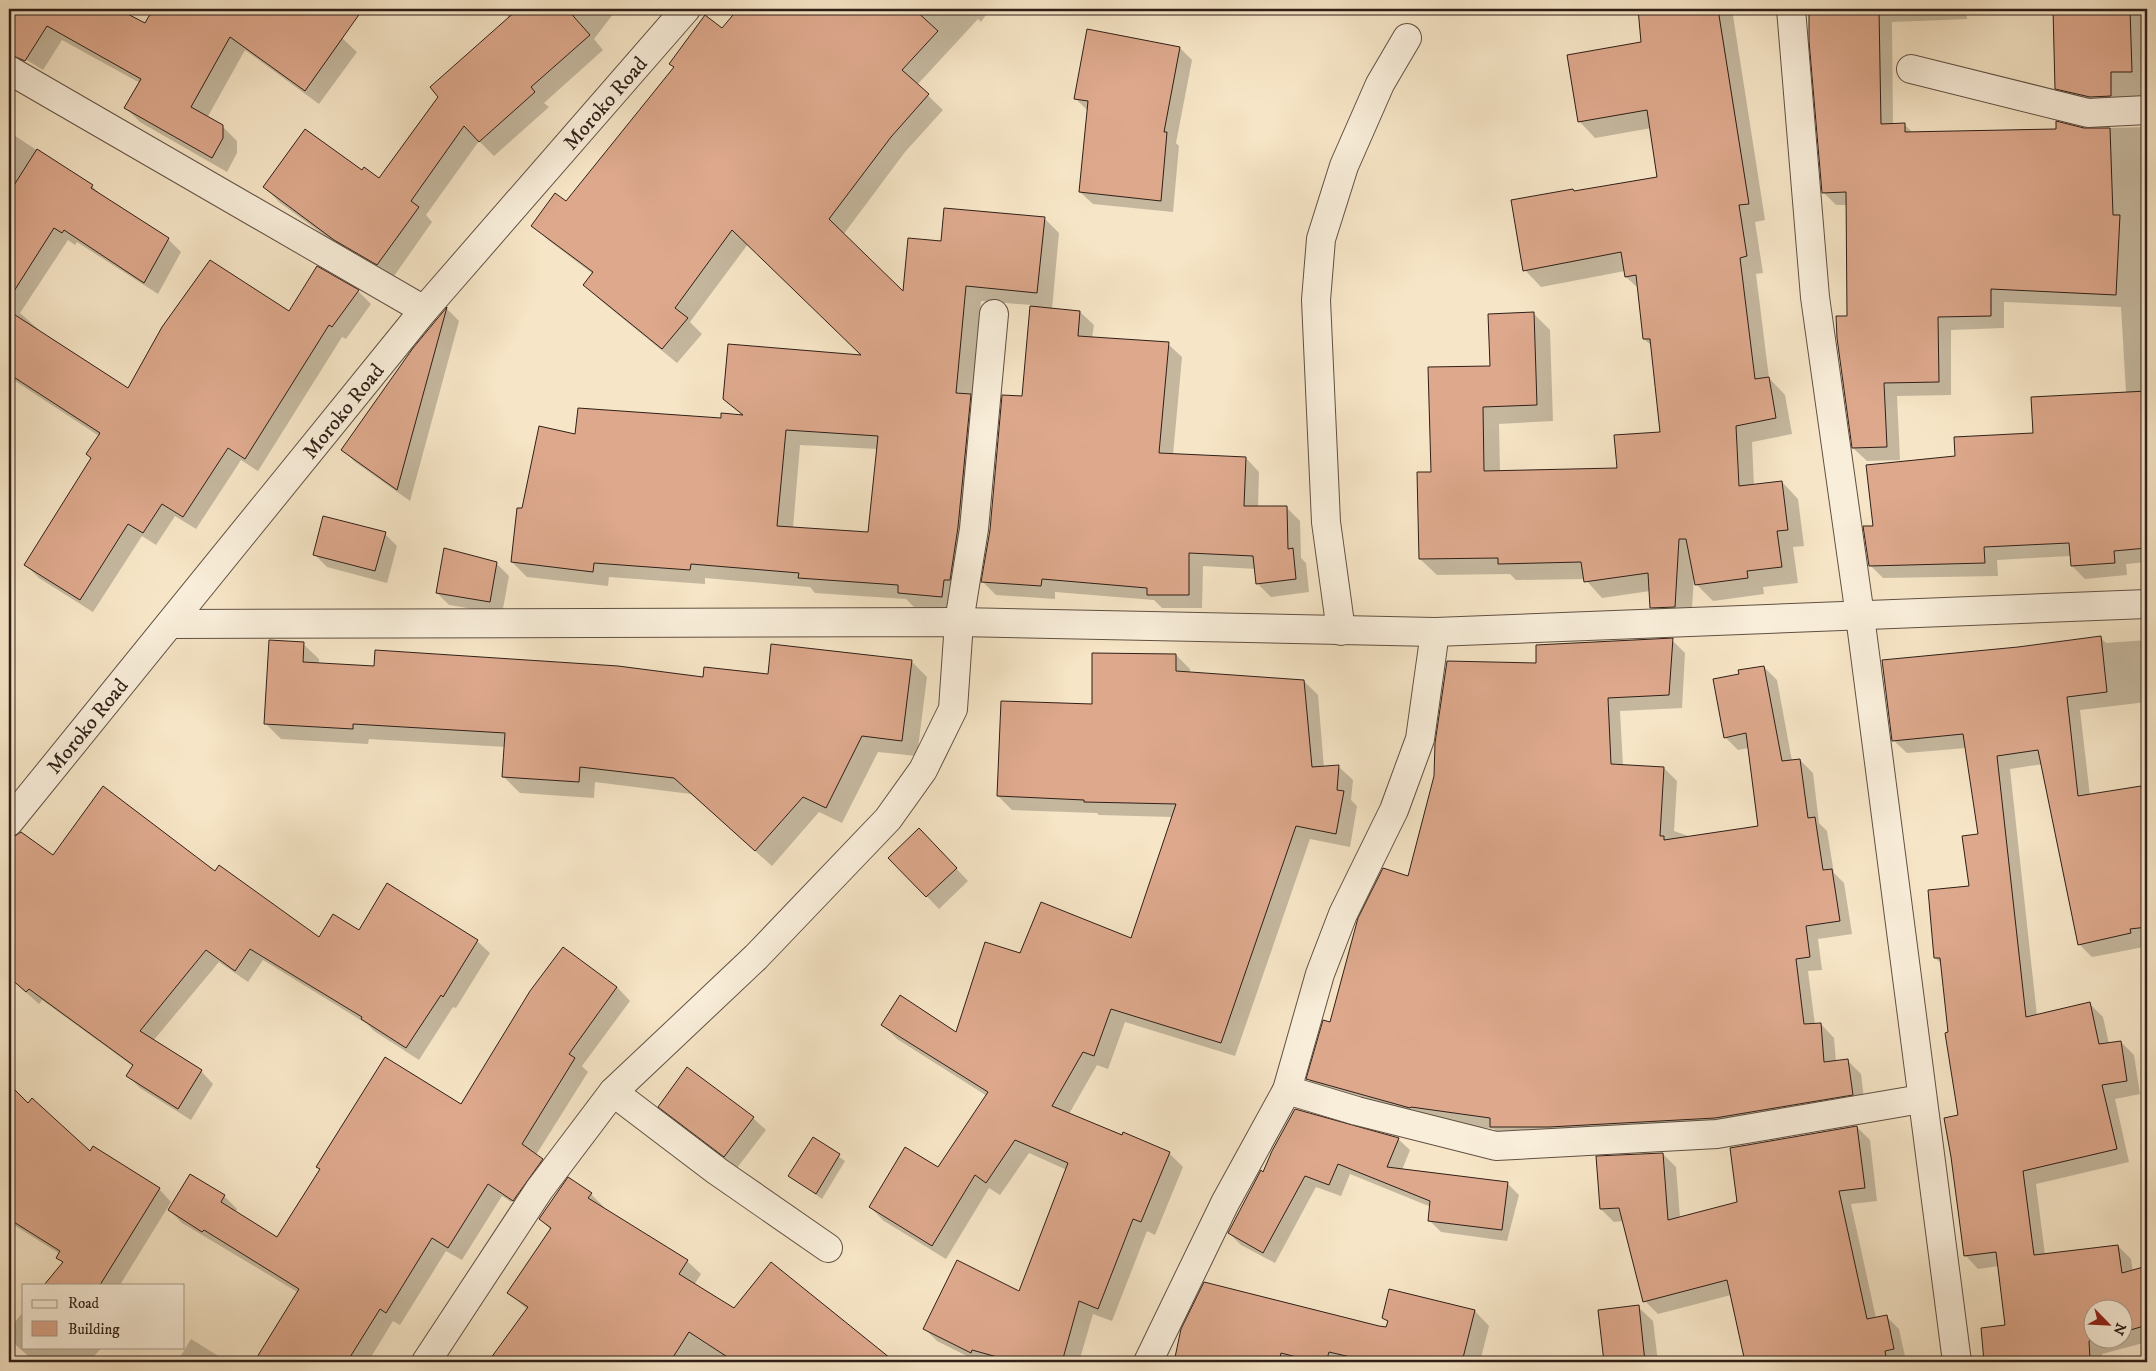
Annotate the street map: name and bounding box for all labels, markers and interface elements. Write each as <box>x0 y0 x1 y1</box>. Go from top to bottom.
street label: Moroko Road <box>558 51 654 156</box>
street label: Moroko Road <box>297 358 391 465</box>
street label: Moroko Road <box>41 673 135 780</box>
legend <box>22 1284 185 1348</box>
text: Road <box>68 1294 100 1313</box>
north arrow <box>2084 1298 2134 1348</box>
text: Building <box>68 1320 120 1339</box>
text: N <box>2108 1320 2130 1338</box>

